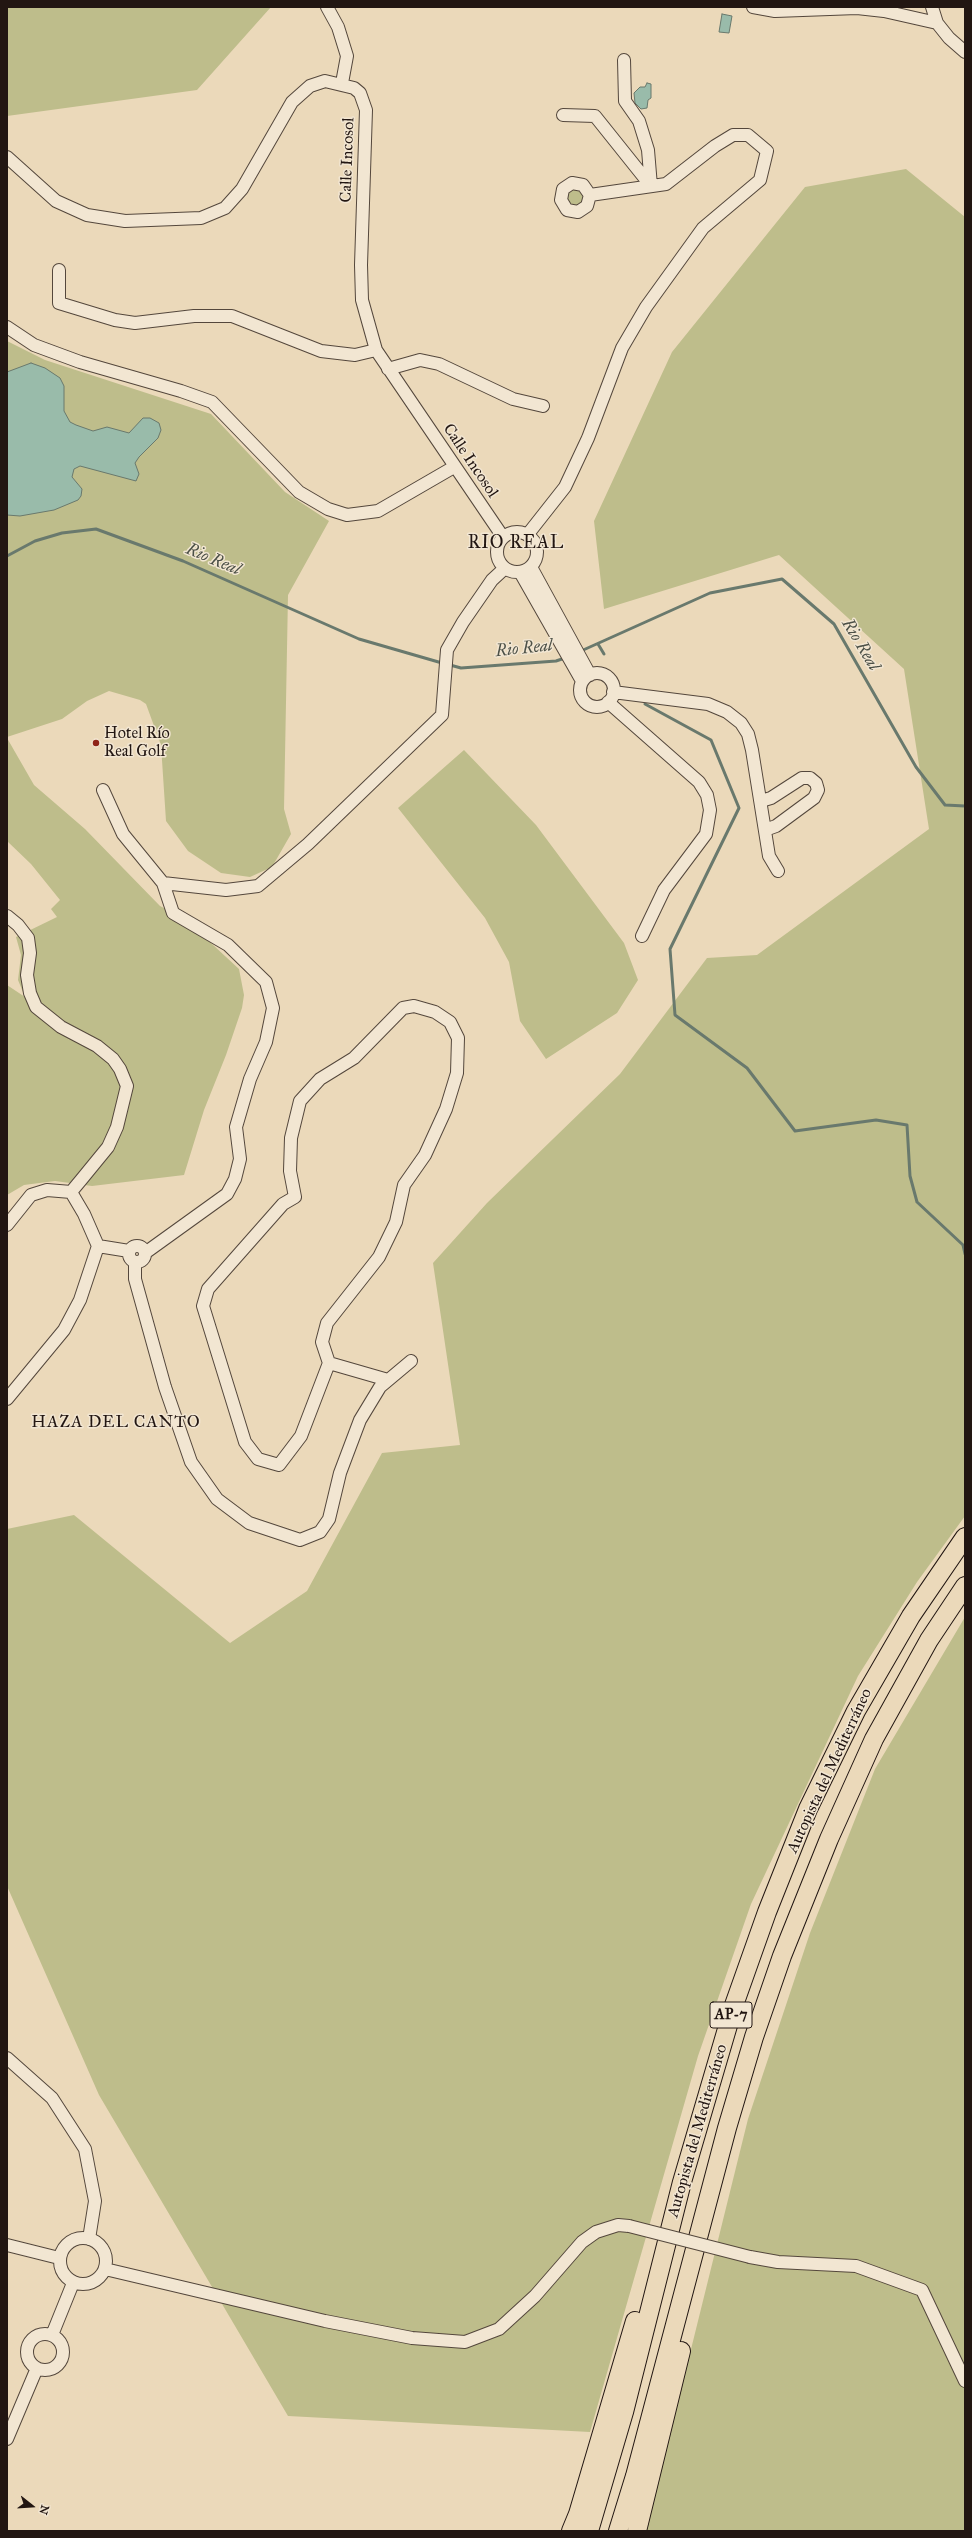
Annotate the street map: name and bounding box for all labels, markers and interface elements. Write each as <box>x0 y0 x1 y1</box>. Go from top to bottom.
street label: Calle Incosol <box>337 117 359 203</box>
street label: Calle Incosol <box>438 420 502 502</box>
district label: RIO REAL <box>468 533 564 555</box>
water label: Rio Real <box>183 539 243 581</box>
water label: Rio Real <box>837 615 883 675</box>
water label: Rio Real <box>495 636 553 662</box>
place label: Hotel Río Real Golf <box>104 724 170 762</box>
marker: Hotel Río Real Golf <box>91 738 101 748</box>
district label: HAZA DEL CANTO <box>31 1413 201 1433</box>
street label: Autopista del Mediterráneo <box>783 1686 877 1856</box>
road number: AP-7 <box>710 2002 752 2028</box>
street label: Autopista del Mediterráneo <box>664 2042 732 2220</box>
north arrow <box>12 2486 52 2526</box>
text: N <box>36 2503 52 2516</box>

